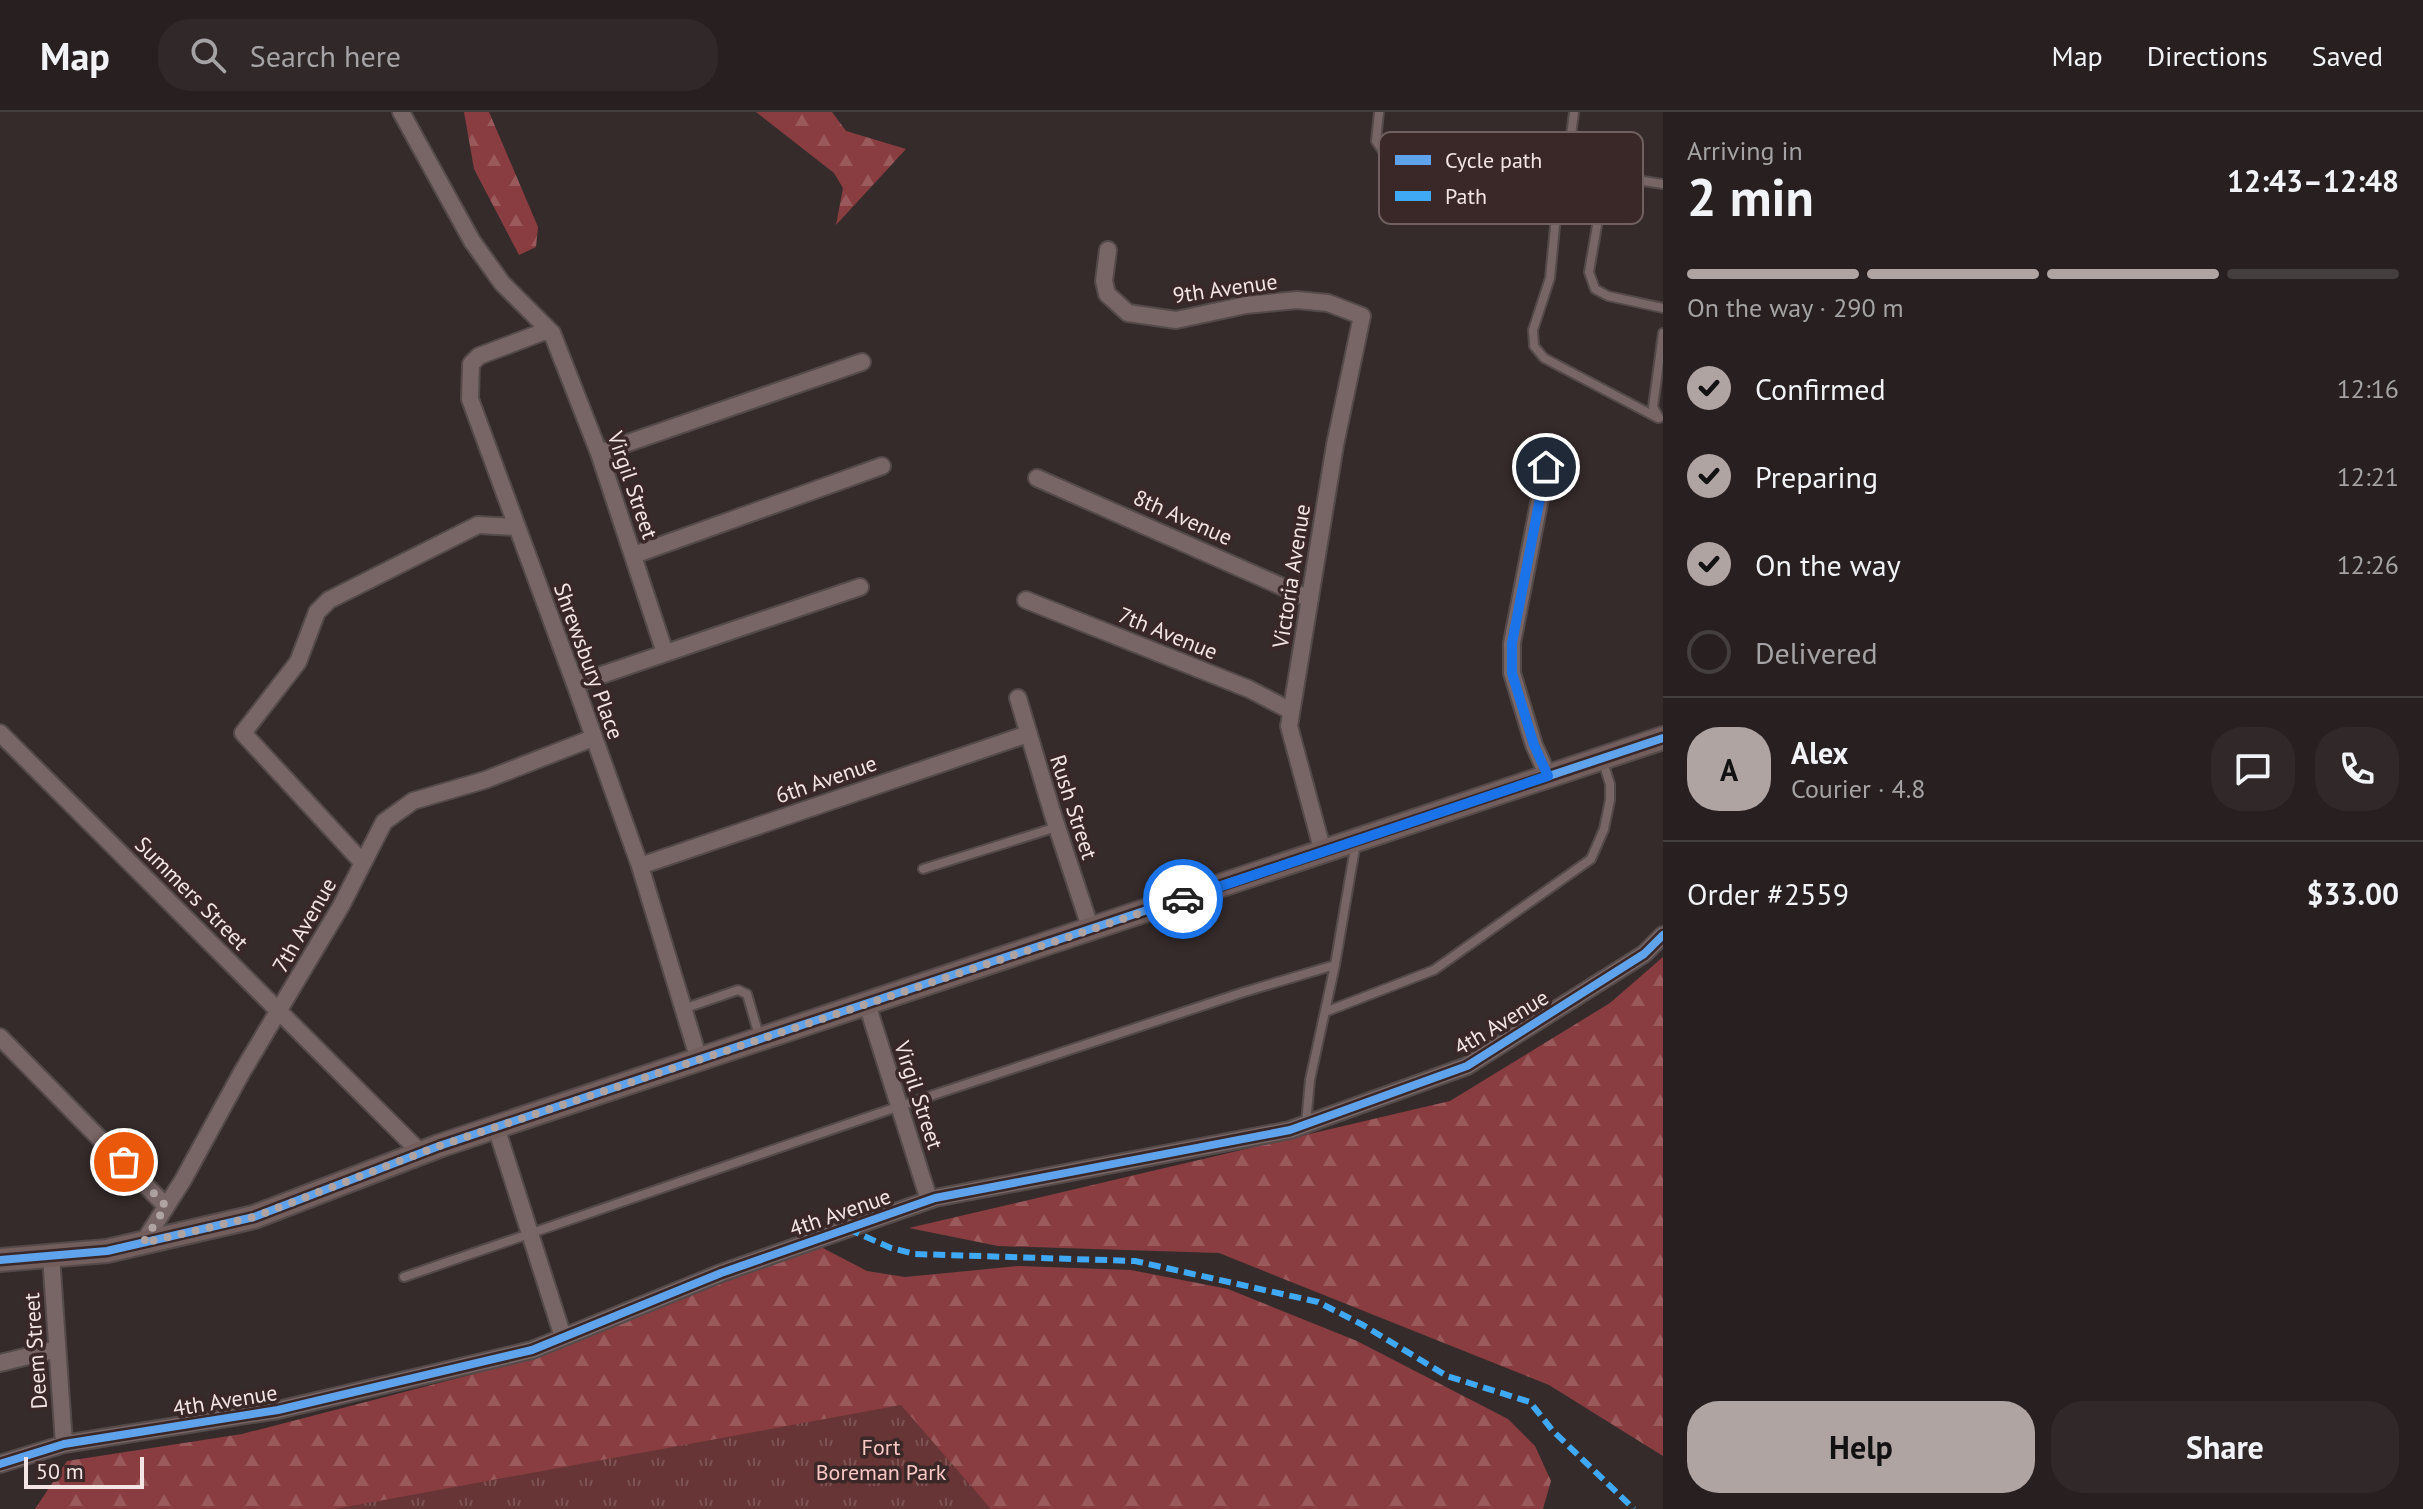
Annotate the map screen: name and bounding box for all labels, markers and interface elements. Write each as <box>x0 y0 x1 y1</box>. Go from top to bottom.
search box <box>158 19 718 91</box>
text: Map <box>40 31 110 80</box>
icon: search <box>186 33 230 77</box>
text: Search here <box>250 36 401 75</box>
text: Map <box>2052 37 2103 74</box>
text: Directions <box>2147 37 2268 74</box>
text: Saved <box>2312 37 2383 74</box>
legend <box>1379 132 1643 224</box>
text: Arriving in <box>1687 134 1803 167</box>
text: Cycle path <box>1445 146 1542 174</box>
text: 12:43–12:48 <box>2227 161 2399 200</box>
text: 2 min <box>1687 163 1814 230</box>
text: Path <box>1445 182 1487 210</box>
street label: 9th Avenue <box>1171 267 1279 309</box>
text: On the way · 290 m <box>1687 291 1904 324</box>
icon: check <box>1687 366 1731 410</box>
text: Confirmed <box>1755 369 1886 408</box>
text: 12:16 <box>2337 372 2399 405</box>
street label: Virgil Street <box>601 427 665 543</box>
pin <box>1512 433 1580 501</box>
icon: home <box>1524 445 1568 489</box>
icon: check <box>1687 454 1731 498</box>
text: Preparing <box>1755 457 1878 496</box>
text: 12:21 <box>2337 460 2399 493</box>
street label: 8th Avenue <box>1129 483 1237 551</box>
street label: Victoria Avenue <box>1266 502 1316 651</box>
icon: check <box>1687 542 1731 586</box>
text: On the way <box>1755 545 1901 584</box>
text: 12:26 <box>2337 548 2399 581</box>
street label: Shrewsbury Place <box>548 579 630 743</box>
street label: 7th Avenue <box>1114 600 1222 666</box>
text: Delivered <box>1755 633 1878 672</box>
button: chat <box>2211 727 2295 811</box>
button: phone <box>2315 727 2399 811</box>
text: Alex <box>1791 733 1848 772</box>
street label: 6th Avenue <box>772 749 880 809</box>
text: A <box>1720 750 1738 789</box>
street label: Rush Street <box>1044 751 1104 863</box>
text: Courier · 4.8 <box>1791 772 1925 805</box>
street label: Summers Street <box>129 830 255 956</box>
courier <box>1143 859 1223 939</box>
street label: 7th Avenue <box>266 873 342 977</box>
text: Order #2559 <box>1687 874 1849 913</box>
text: $33.00 <box>2307 874 2399 913</box>
icon: car <box>1161 877 1205 921</box>
street label: 4th Avenue <box>1449 983 1553 1061</box>
street label: Virgil Street <box>888 1036 950 1153</box>
pin <box>90 1128 158 1196</box>
icon: bag <box>102 1140 146 1184</box>
street label: 4th Avenue <box>786 1182 894 1242</box>
street label: Deem Street <box>17 1291 53 1410</box>
street label: 4th Avenue <box>171 1378 279 1422</box>
button: Help <box>1687 1401 2035 1493</box>
button: Share <box>2051 1401 2399 1493</box>
park label: Fort Boreman Park <box>816 1433 947 1486</box>
scale bar <box>24 1453 144 1489</box>
text: 50 m <box>36 1457 84 1485</box>

